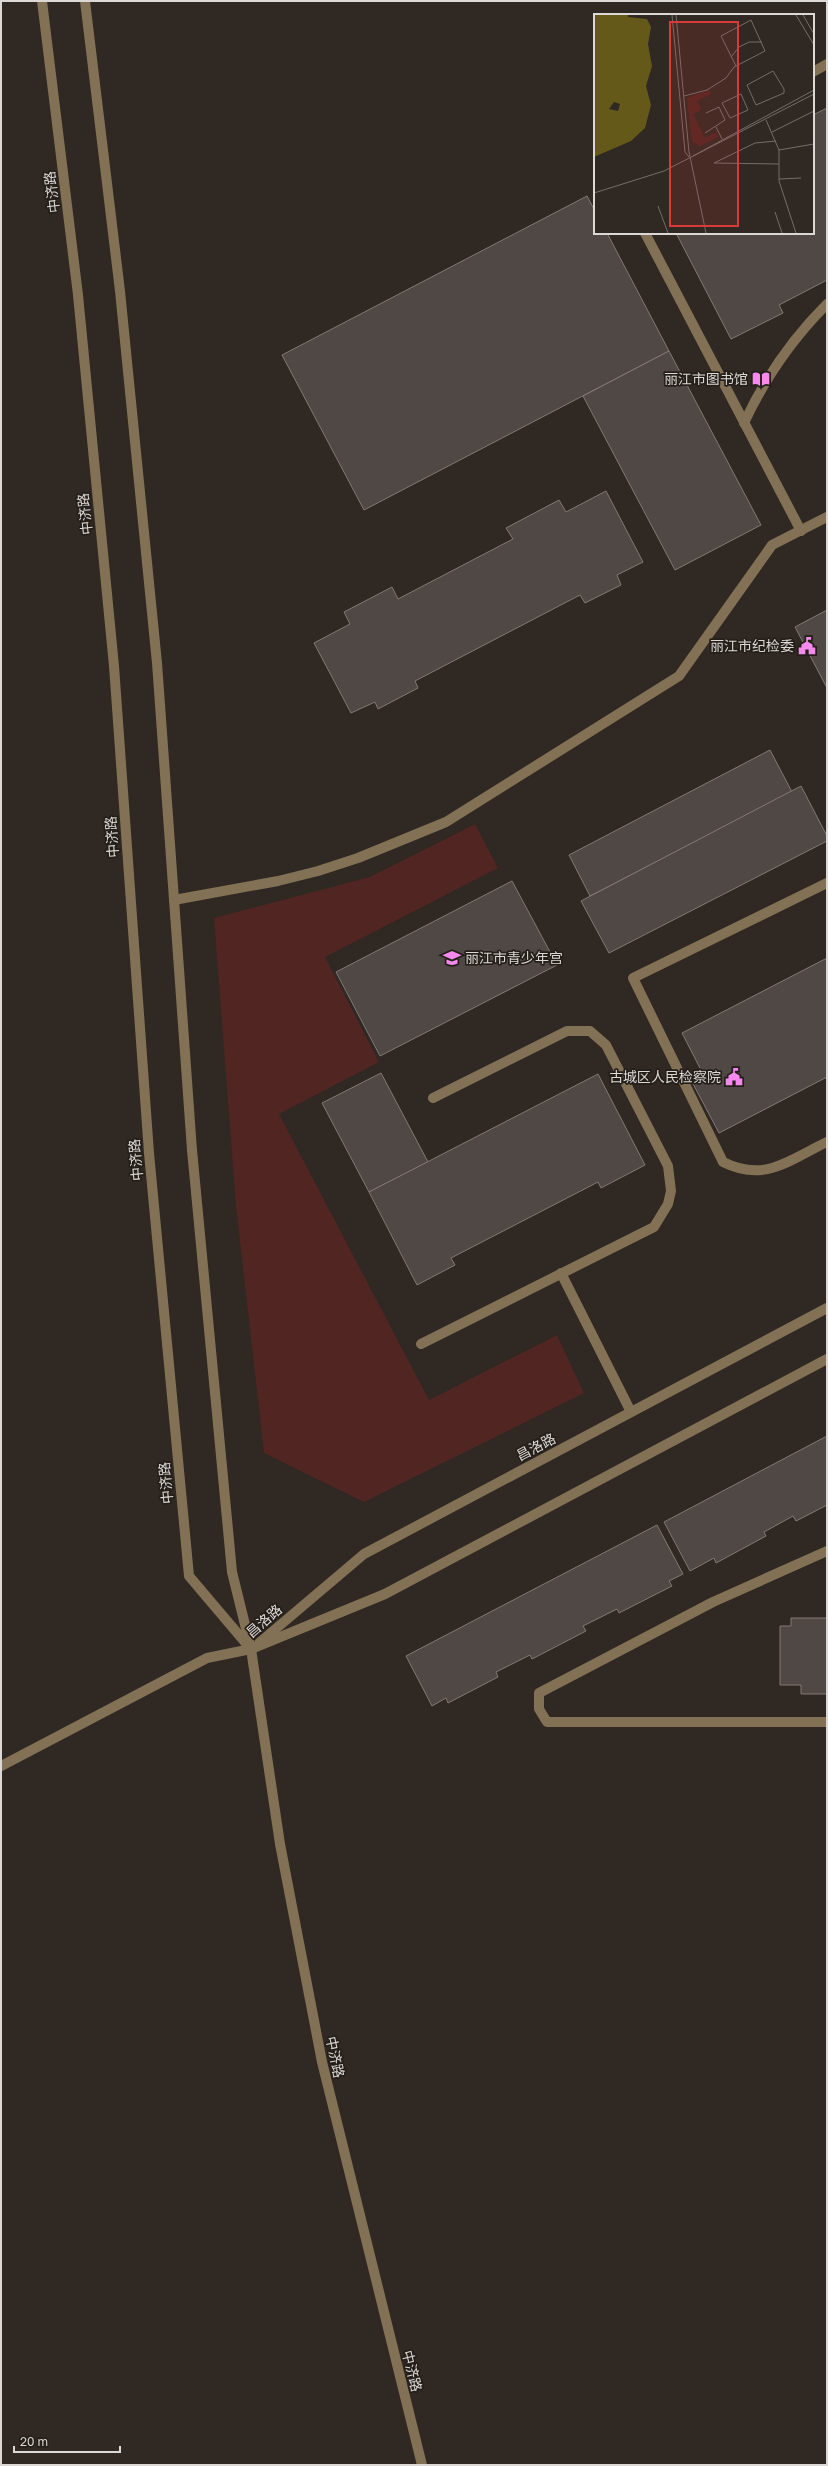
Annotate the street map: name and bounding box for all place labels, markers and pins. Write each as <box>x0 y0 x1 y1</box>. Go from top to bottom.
library icon: 丽江市图书馆 <box>751 369 771 389</box>
place label: 丽江市图书馆 <box>664 370 748 387</box>
public building icon: 丽江市纪检委 <box>797 636 817 656</box>
place label: 丽江市纪检委 <box>710 637 794 654</box>
school or university icon: 丽江市青少年宫 <box>442 948 462 968</box>
place label: 丽江市青少年宫 <box>465 949 563 966</box>
public building icon: 古城区人民检察院 <box>724 1067 744 1087</box>
place label: 古城区人民检察院 <box>609 1068 721 1085</box>

